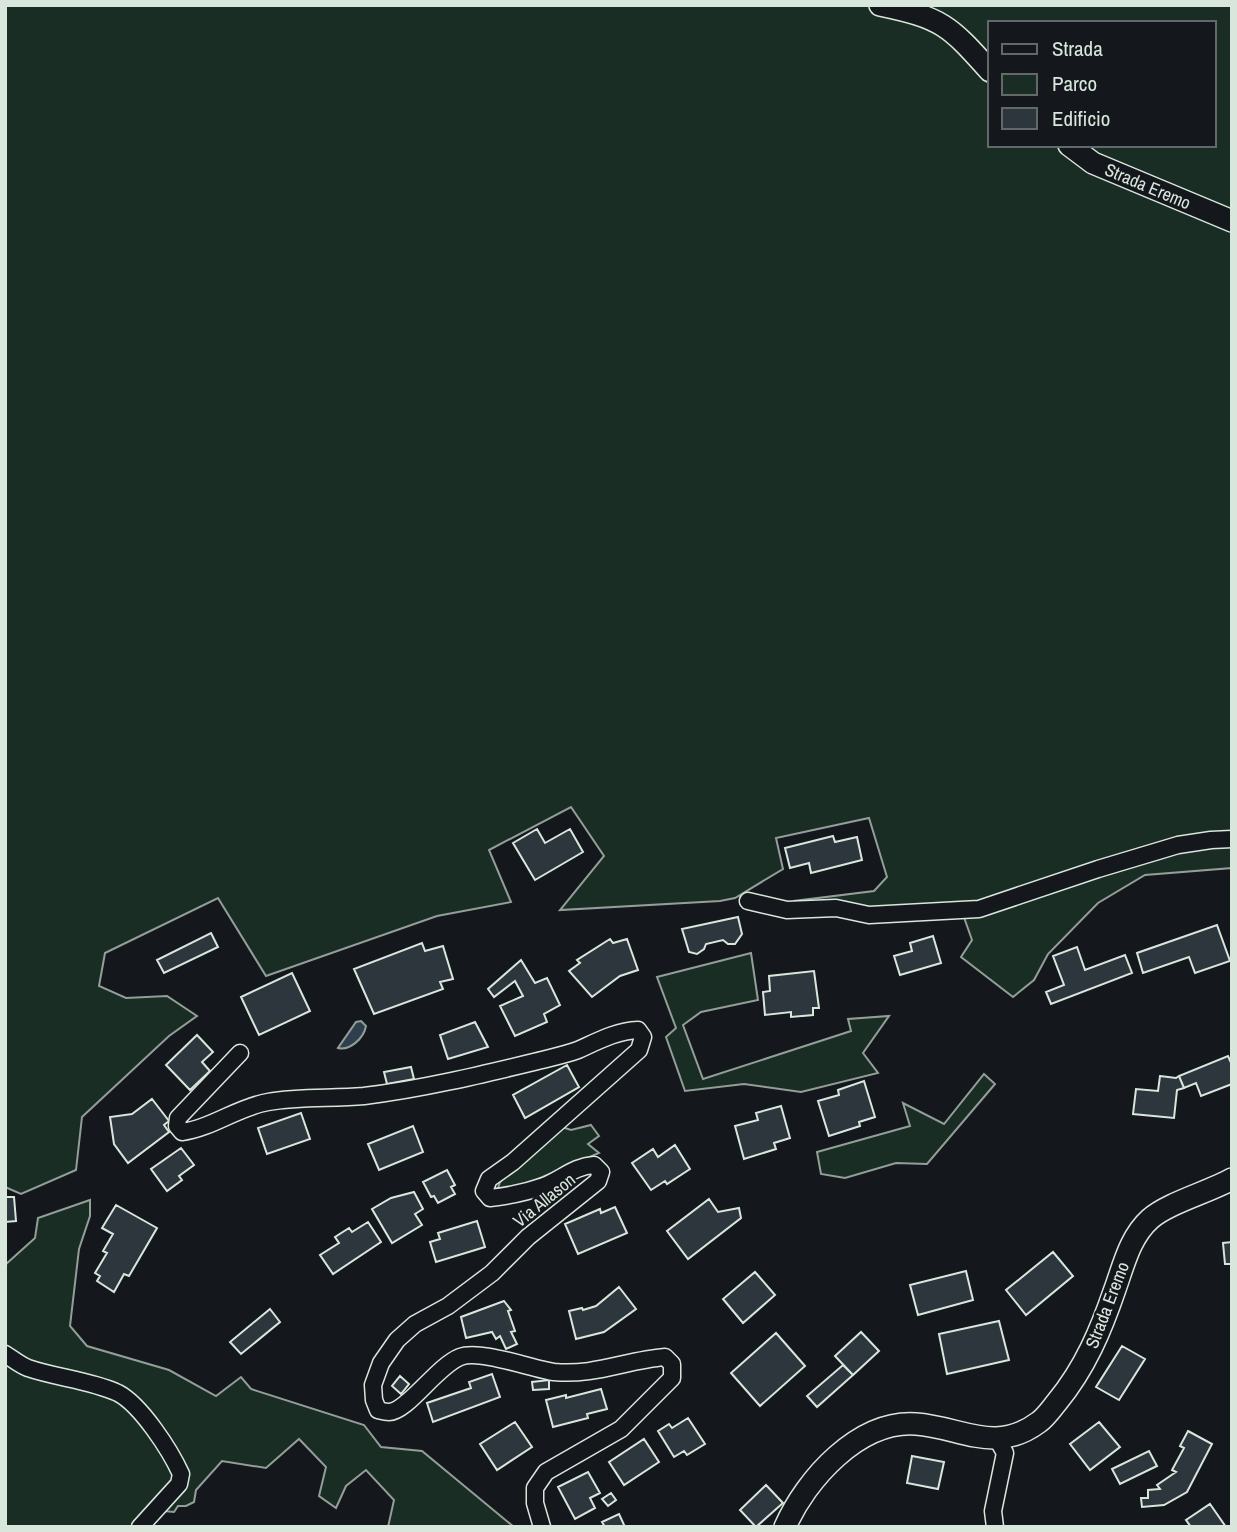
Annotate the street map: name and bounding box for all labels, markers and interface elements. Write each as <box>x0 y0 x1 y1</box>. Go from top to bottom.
legend <box>988 21 1216 147</box>
text: Strada <box>1052 34 1103 63</box>
text: Parco <box>1052 69 1097 98</box>
text: Edificio <box>1052 104 1110 133</box>
street label: Strada Eremo <box>1101 157 1195 215</box>
street label: Via Allason <box>508 1167 580 1233</box>
street label: Strada Eremo <box>1079 1258 1135 1352</box>

